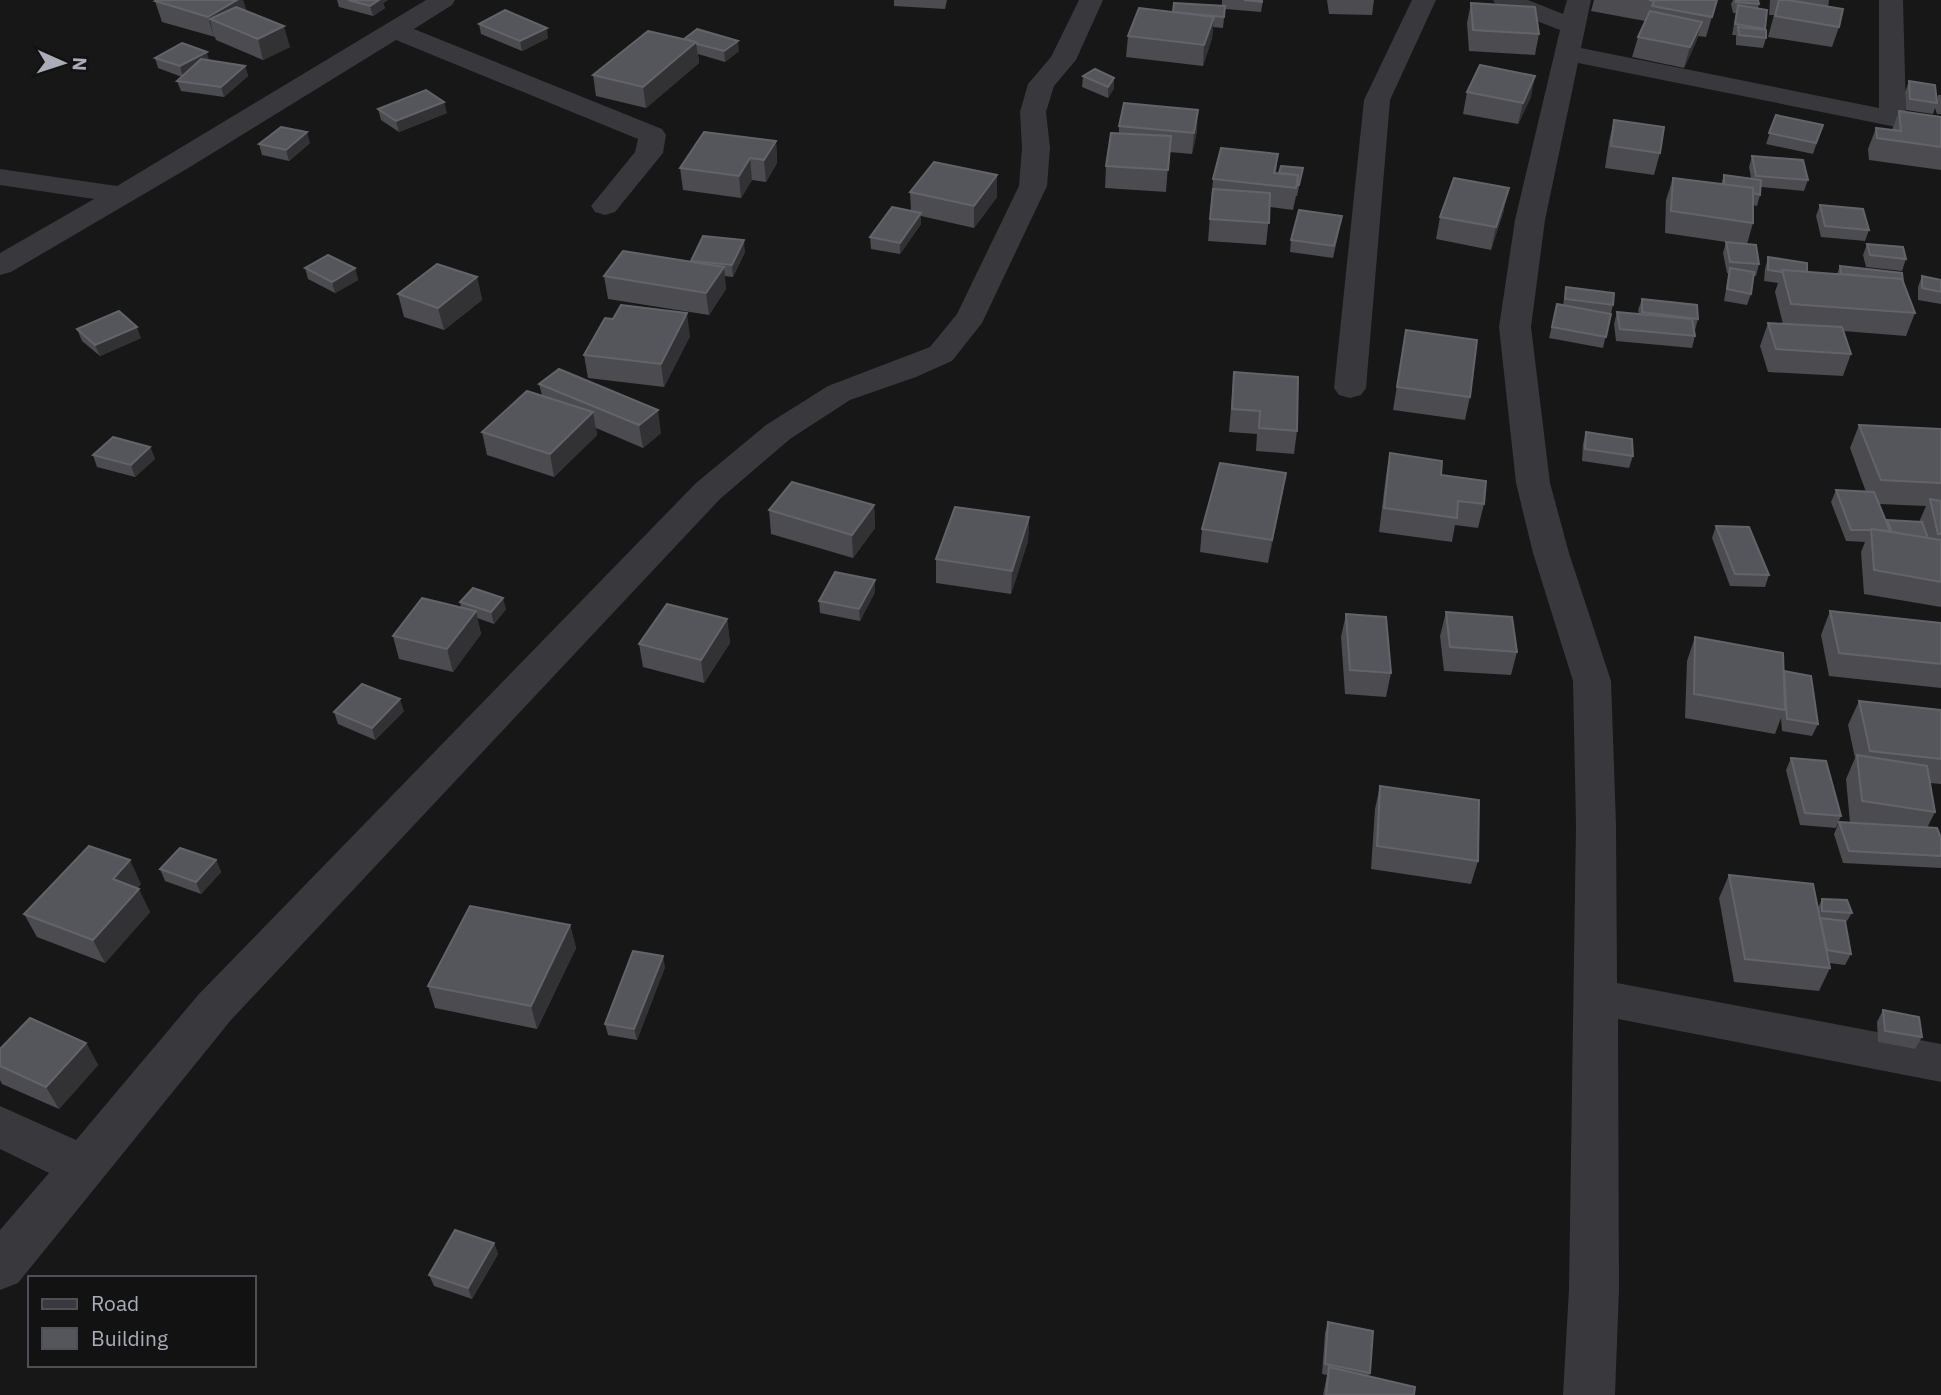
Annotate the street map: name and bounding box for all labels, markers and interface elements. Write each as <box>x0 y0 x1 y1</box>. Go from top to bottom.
north arrow <box>28 28 98 98</box>
text: N <box>68 56 92 71</box>
legend <box>28 1276 256 1367</box>
text: Road <box>91 1289 139 1317</box>
text: Building <box>91 1324 168 1352</box>

